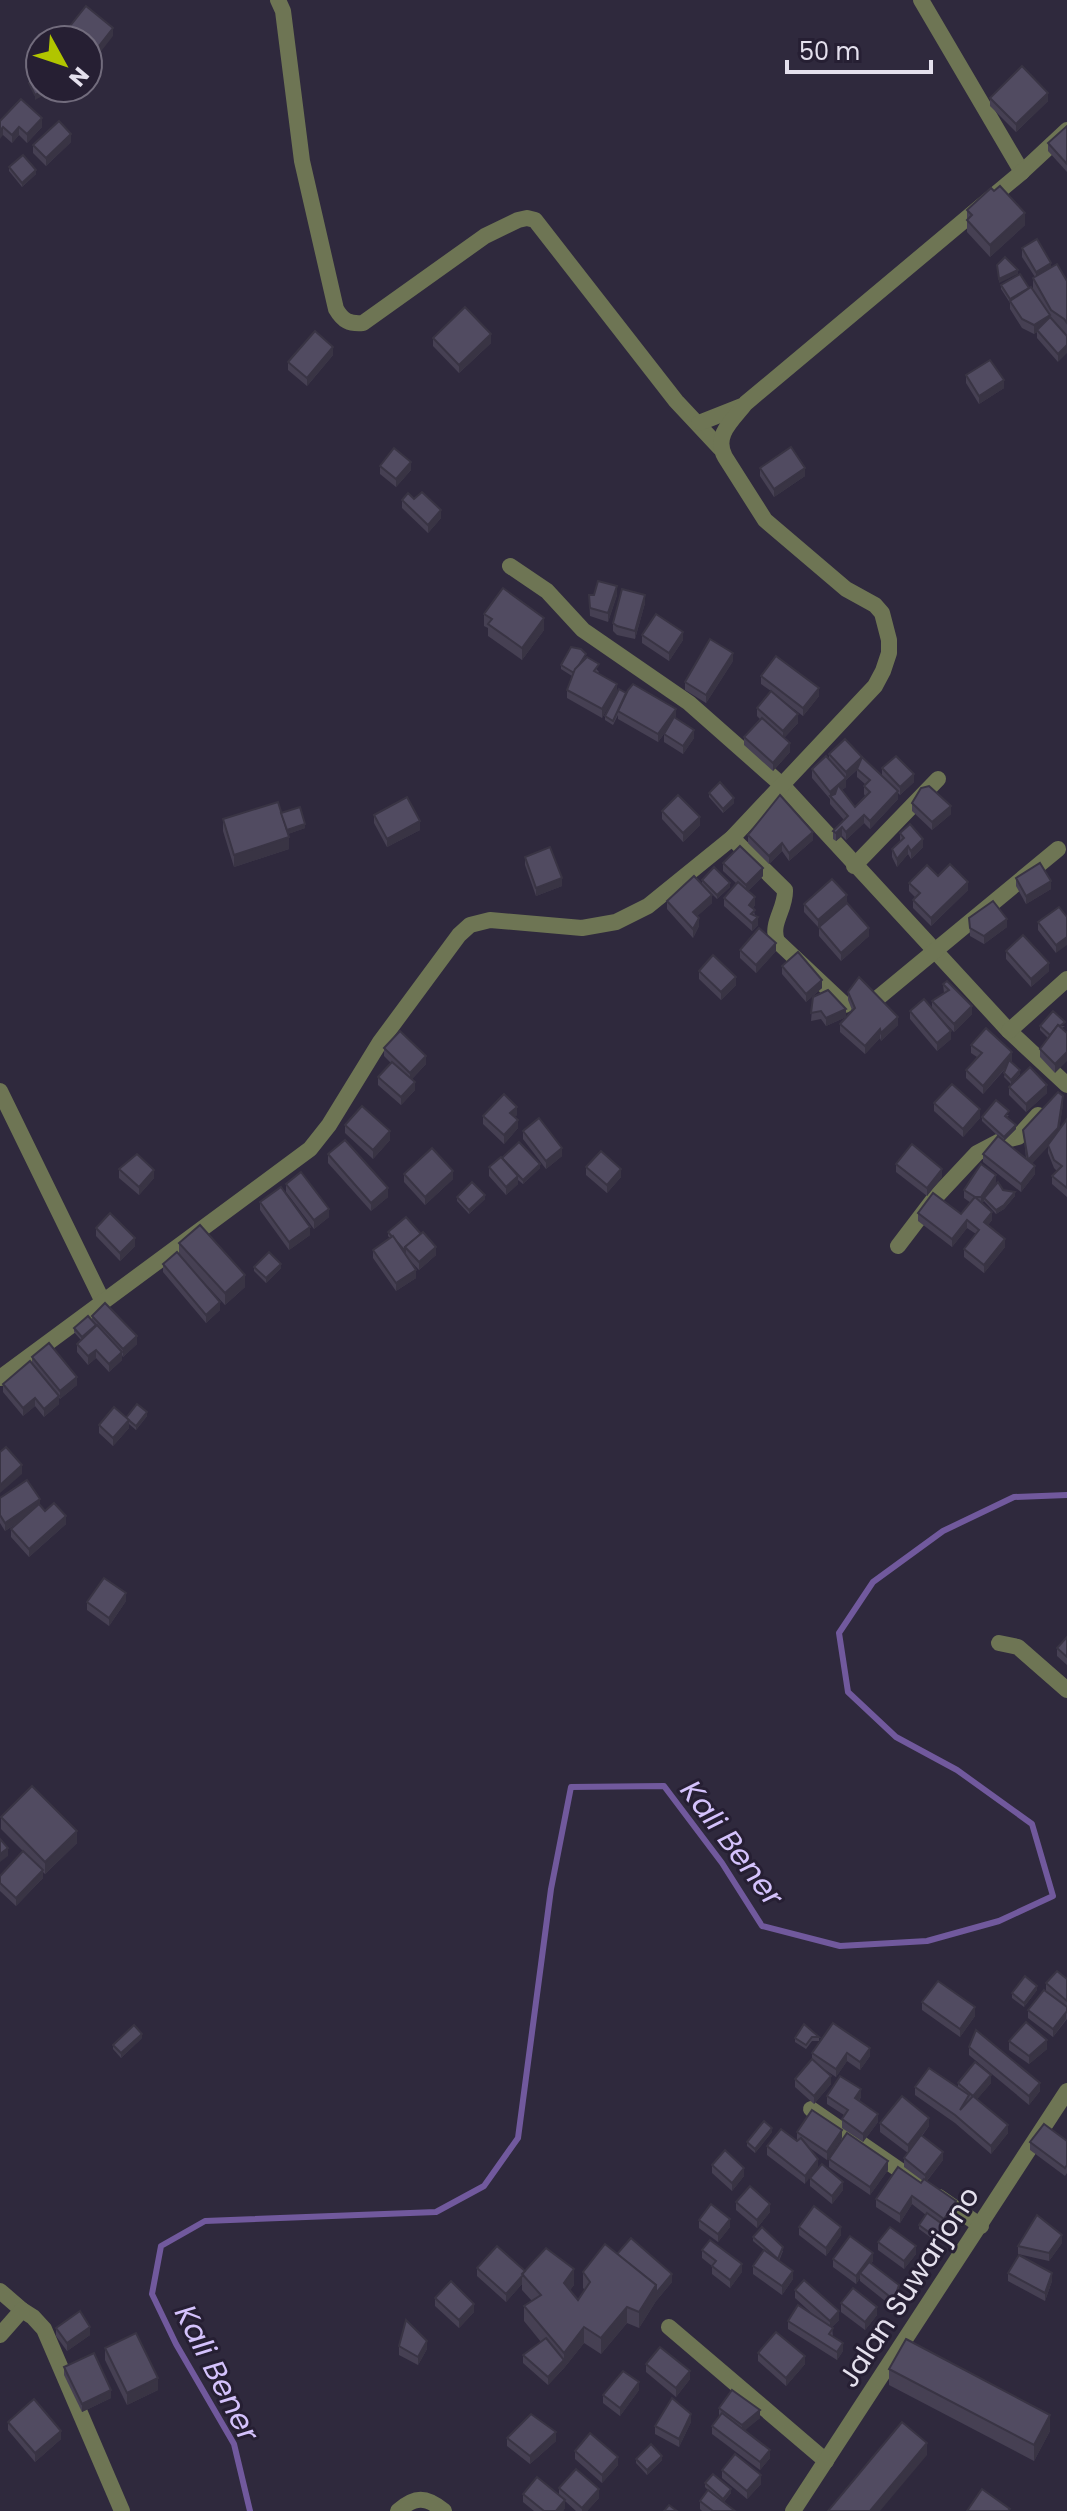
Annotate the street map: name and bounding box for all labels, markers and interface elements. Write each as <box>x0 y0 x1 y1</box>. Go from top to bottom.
north arrow <box>24 24 104 104</box>
scale bar <box>787 24 931 74</box>
text: 50 m <box>799 35 860 68</box>
text: N <box>62 60 96 93</box>
water label: Kali Bener <box>670 1771 794 1916</box>
street label: Jalan Suwarjono <box>829 2179 989 2395</box>
water label: Kali Bener <box>164 2297 270 2449</box>

